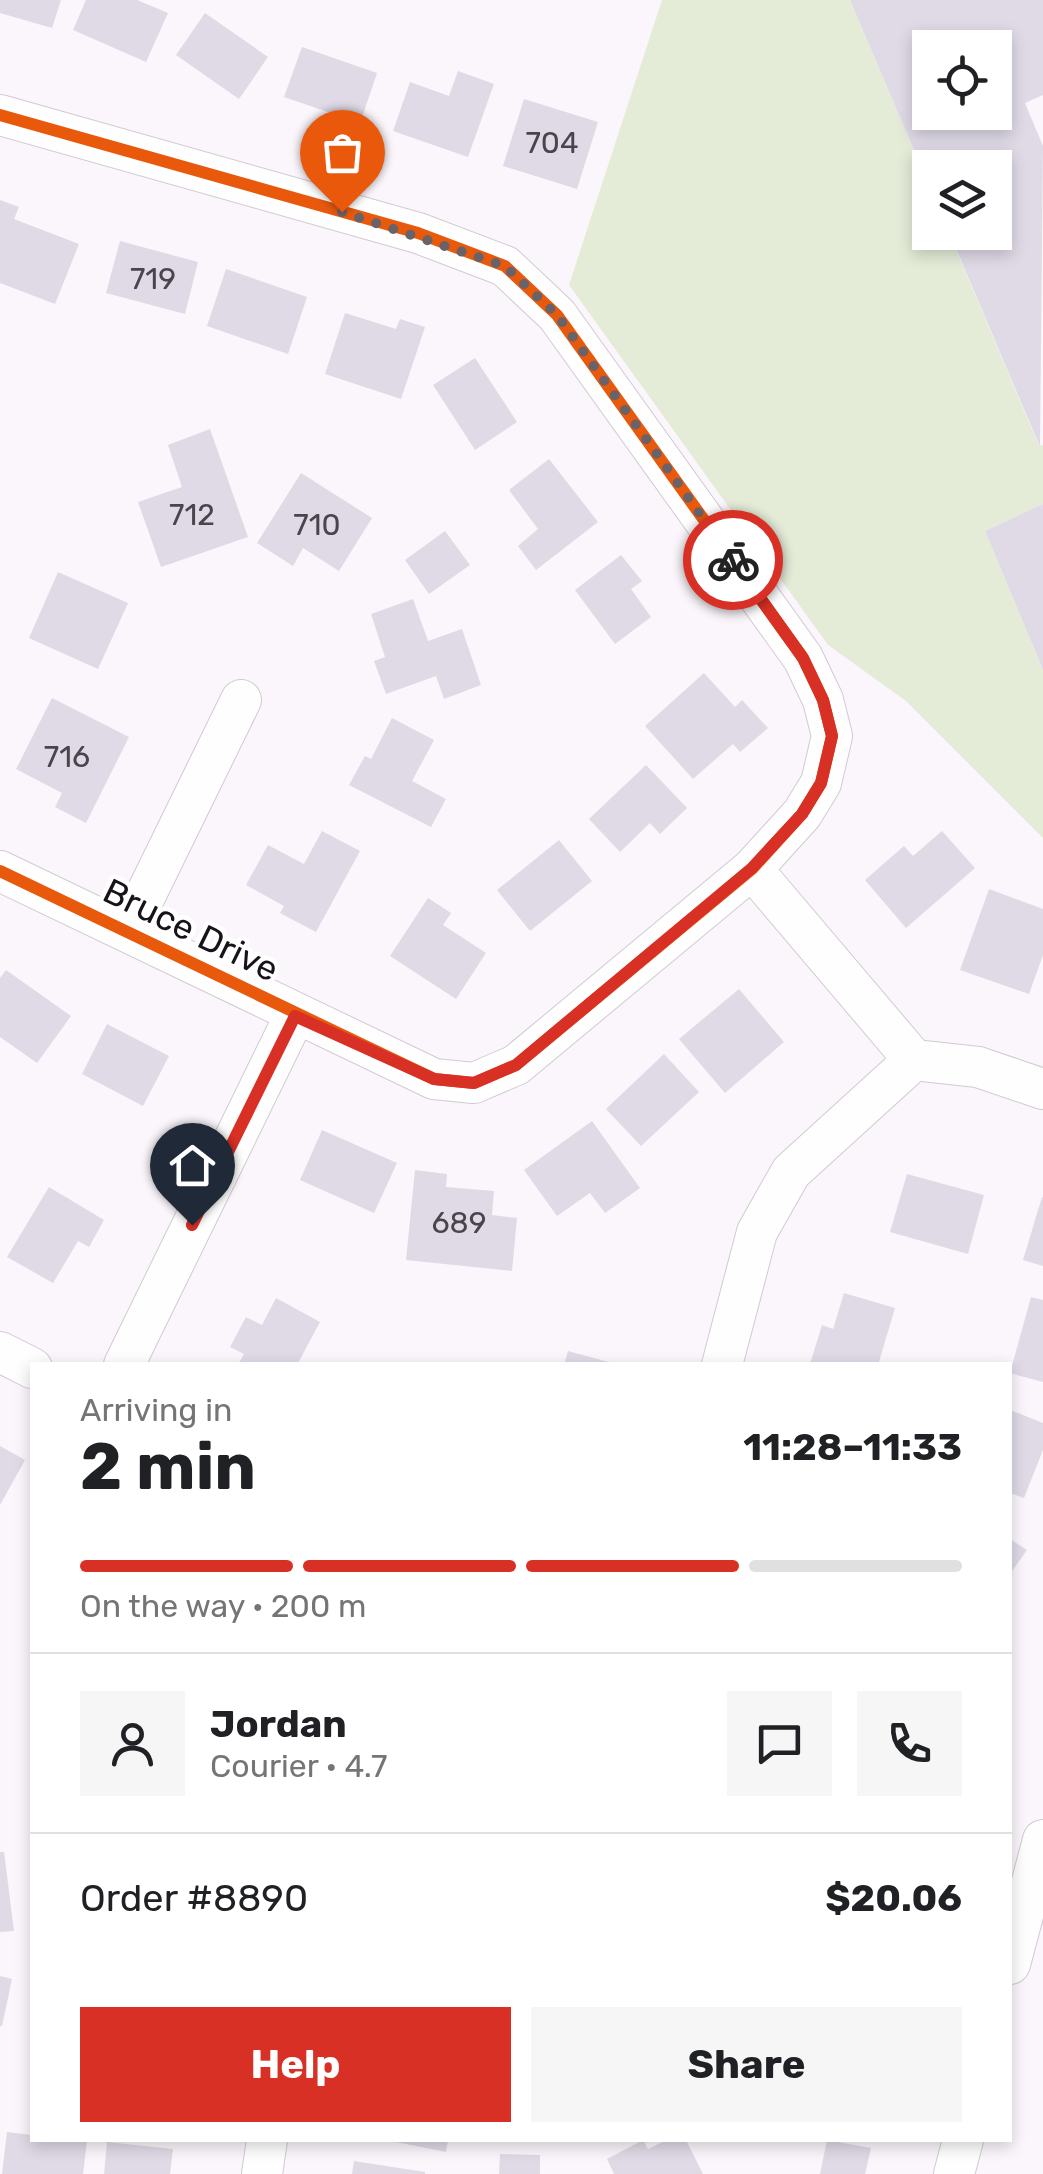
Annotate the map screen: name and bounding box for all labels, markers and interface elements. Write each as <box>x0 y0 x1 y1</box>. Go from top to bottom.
map controls <box>912 30 1012 250</box>
button: locate <box>912 30 1012 130</box>
pin <box>300 110 385 213</box>
icon: bag <box>315 125 370 180</box>
house number: 704 <box>525 125 579 161</box>
button: layers <box>912 150 1012 250</box>
house number: 719 <box>130 261 176 297</box>
house number: 712 <box>169 497 215 533</box>
house number: 710 <box>293 507 341 543</box>
courier <box>683 510 783 610</box>
icon: bike <box>706 533 761 588</box>
house number: 716 <box>44 739 90 775</box>
street label: Bruce Drive <box>97 870 285 990</box>
pin <box>150 1123 235 1226</box>
icon: home <box>165 1138 220 1193</box>
house number: 689 <box>432 1205 486 1241</box>
text: Arriving in <box>80 1391 232 1429</box>
text: 11:28–11:33 <box>743 1424 962 1470</box>
text: 2 min <box>80 1428 256 1505</box>
text: On the way · 200 m <box>80 1587 367 1625</box>
button: person <box>80 1691 185 1796</box>
button: chat <box>727 1691 832 1796</box>
button: phone <box>857 1691 962 1796</box>
text: Jordan <box>210 1701 347 1747</box>
text: Courier · 4.7 <box>210 1747 387 1785</box>
text: Order #8890 <box>80 1875 308 1921</box>
text: $20.06 <box>825 1875 962 1921</box>
button: Help <box>80 2007 511 2122</box>
button: Share <box>531 2007 962 2122</box>

